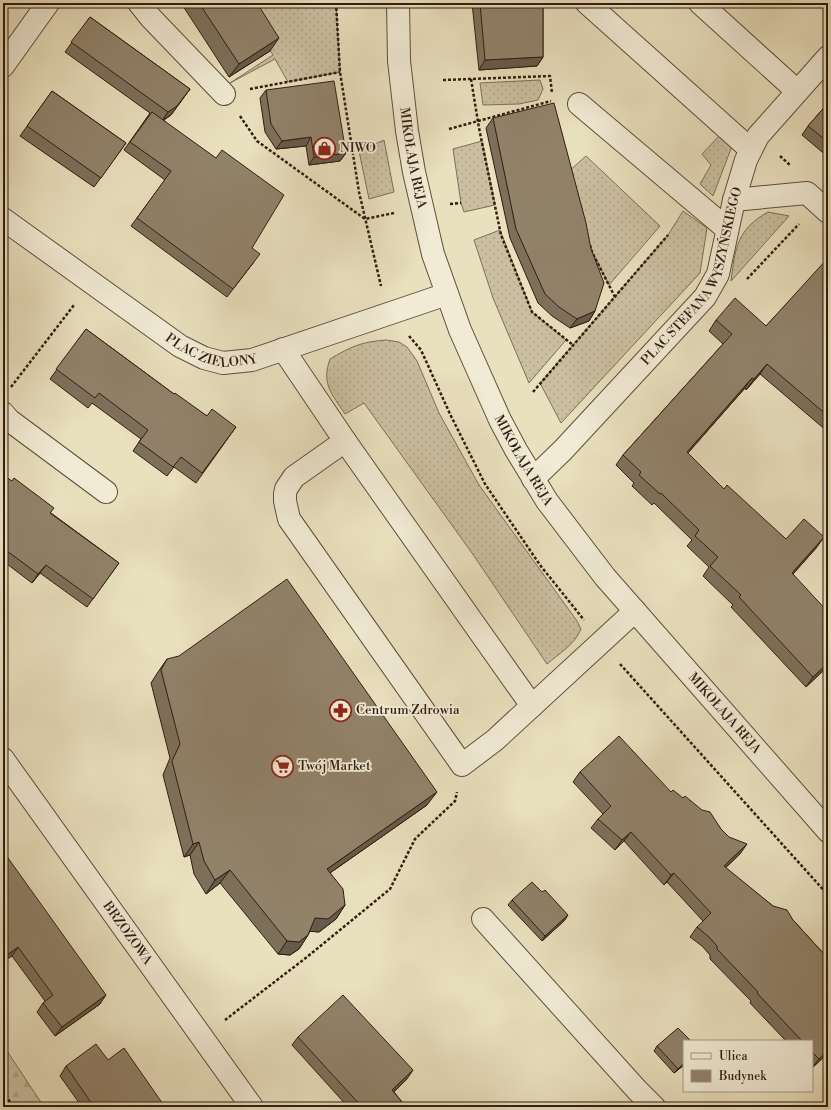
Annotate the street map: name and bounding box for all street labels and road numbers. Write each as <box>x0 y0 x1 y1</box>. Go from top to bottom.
street label: MIKOŁAJA REJA <box>396 106 430 211</box>
street label: PLAC STEFANA WYSZYŃSKIEGO <box>638 185 745 369</box>
street label: PLAC ZIELONY <box>162 330 261 371</box>
street label: MIKOŁAJA REJA <box>491 412 557 510</box>
street label: MIKOŁAJA REJA <box>685 669 765 758</box>
street label: BRZOZOWA <box>99 897 156 969</box>

